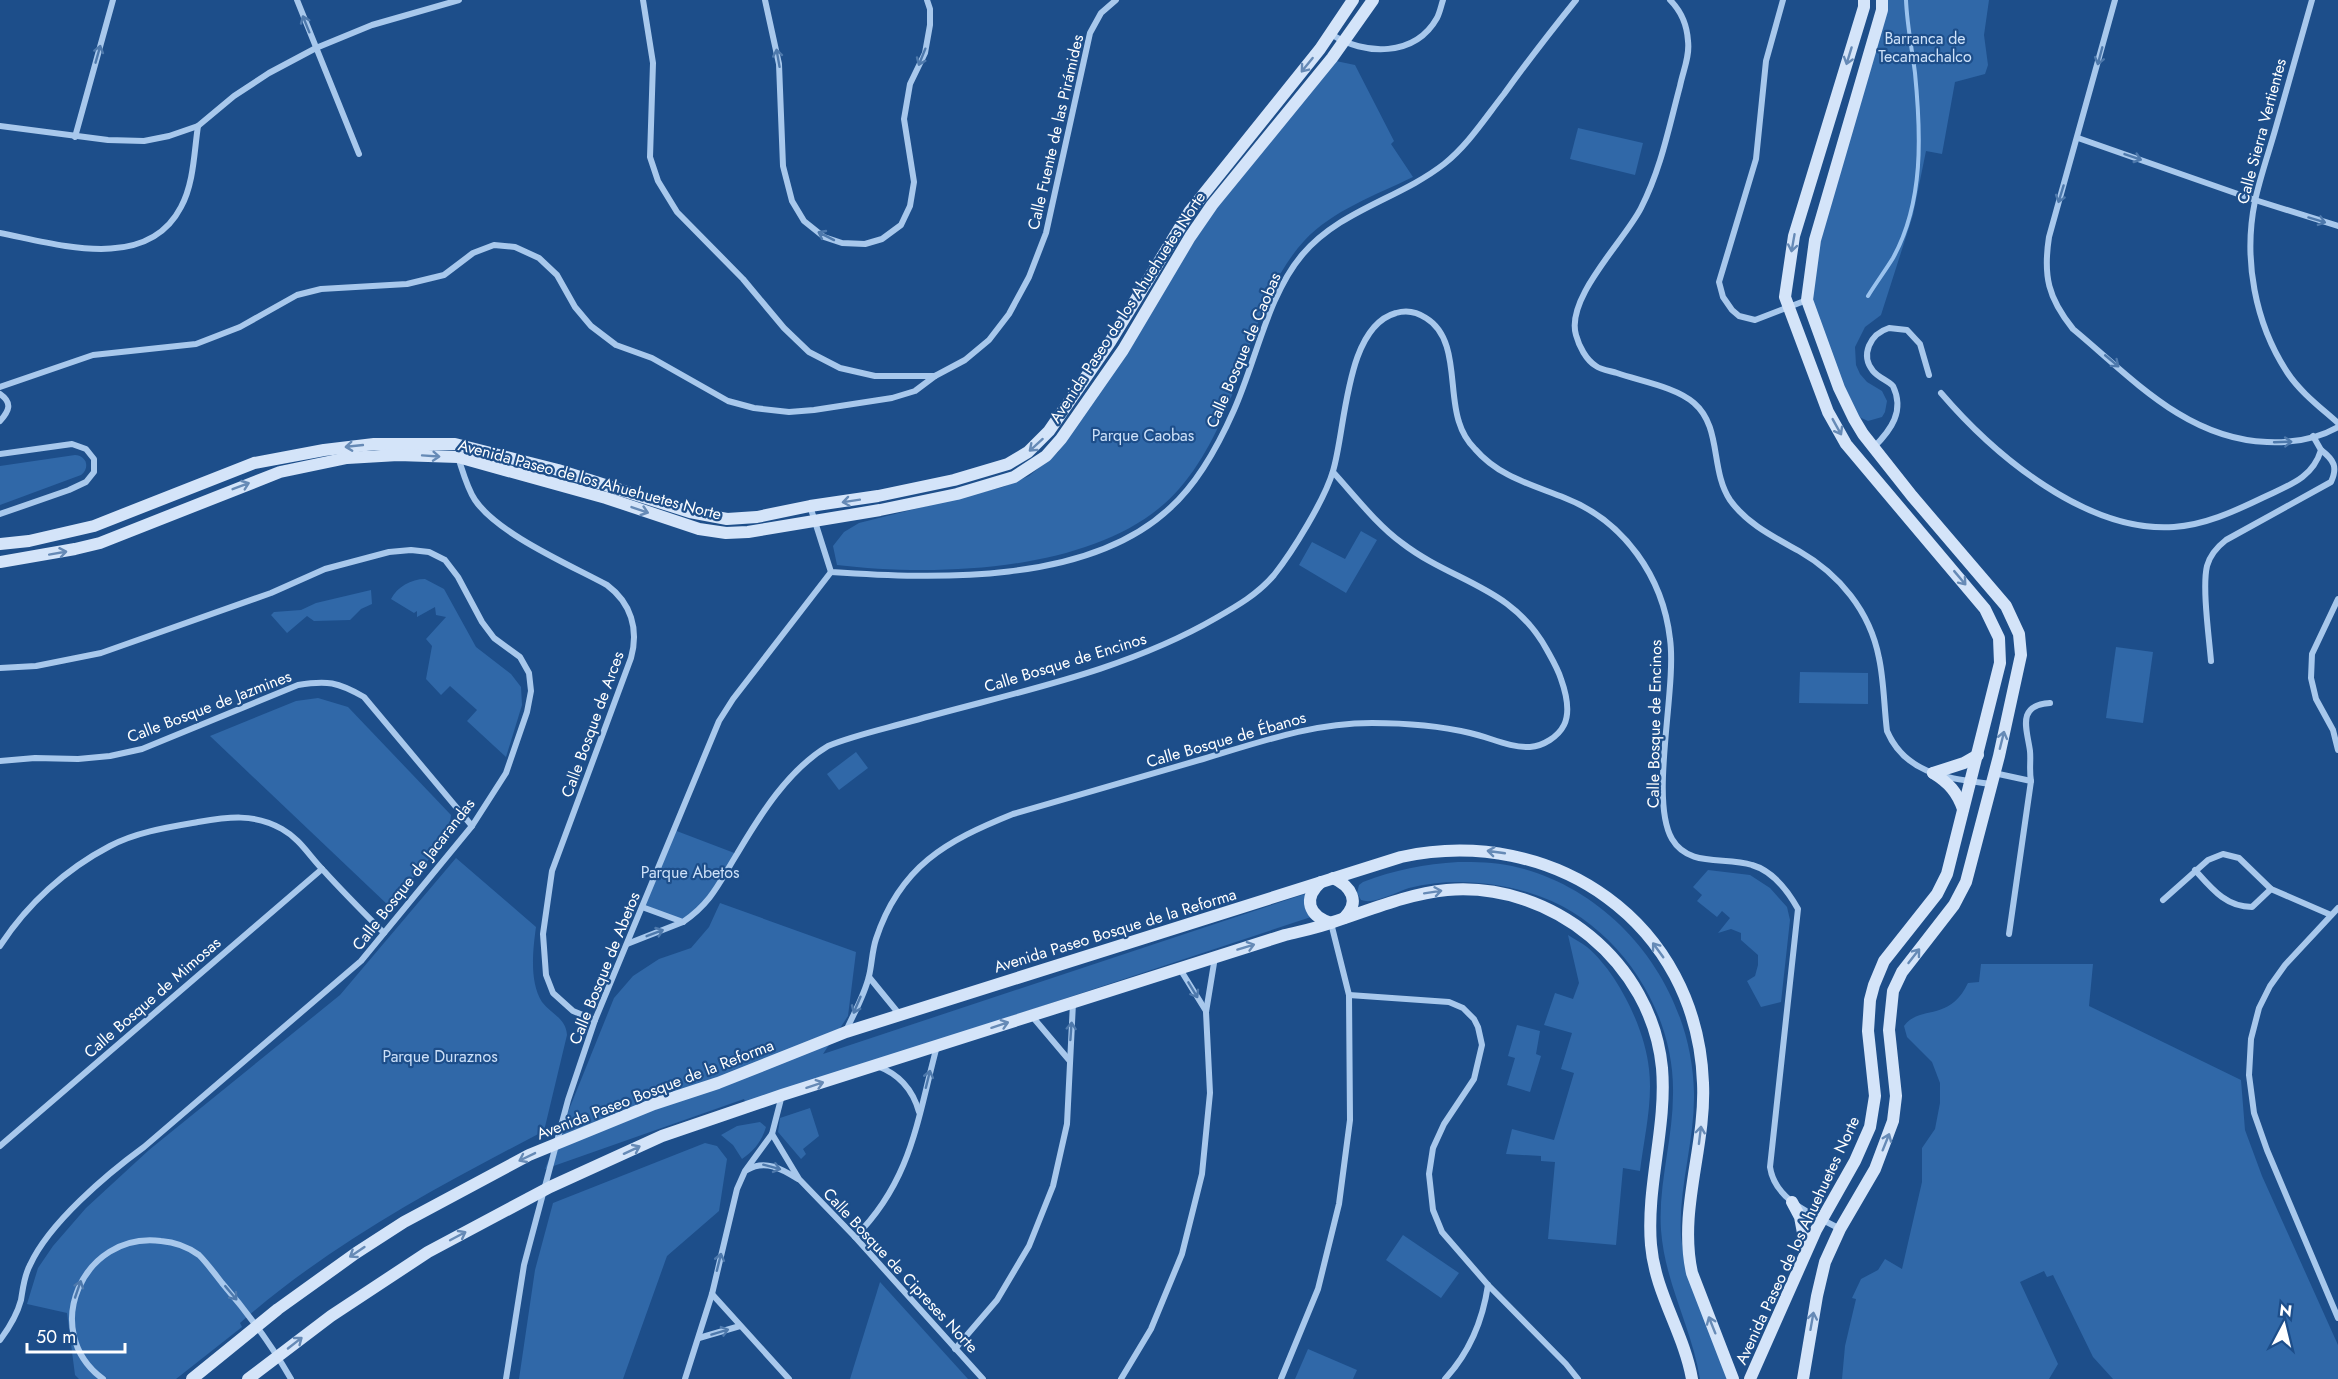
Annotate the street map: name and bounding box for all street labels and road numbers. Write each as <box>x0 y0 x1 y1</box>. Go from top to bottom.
street label: Calle Fuente de las Pirámides <box>1022 32 1089 232</box>
street label: Calle Sierra Vertientes <box>2231 56 2292 206</box>
street label: Avenida Paseo de los Ahuehuetes Norte <box>1044 187 1211 427</box>
street label: Calle Bosque de Caobas <box>1200 269 1287 431</box>
street label: Avenida Paseo de los Ahuehuetes Norte <box>456 433 724 526</box>
street label: Calle Bosque de Encinos <box>981 627 1149 698</box>
street label: Calle Bosque de Encinos <box>1642 640 1667 808</box>
street label: Calle Bosque de Arces <box>555 648 630 800</box>
street label: Calle Bosque de Jazmines <box>124 664 295 748</box>
street label: Calle Bosque de Ébanos <box>1144 706 1309 773</box>
street label: Calle Bosque de Jacarandas <box>347 793 480 955</box>
street label: Avenida Paseo Bosque de la Reforma <box>991 883 1239 978</box>
street label: Calle Bosque de Abetos <box>563 888 646 1048</box>
street label: Calle Bosque de Mimosas <box>79 931 226 1063</box>
street label: Avenida Paseo Bosque de la Reforma <box>533 1034 777 1145</box>
street label: Avenida Paseo de los Ahuehuetes Norte <box>1730 1112 1865 1368</box>
street label: Calle Bosque de Cipreses Norte <box>818 1183 983 1358</box>

